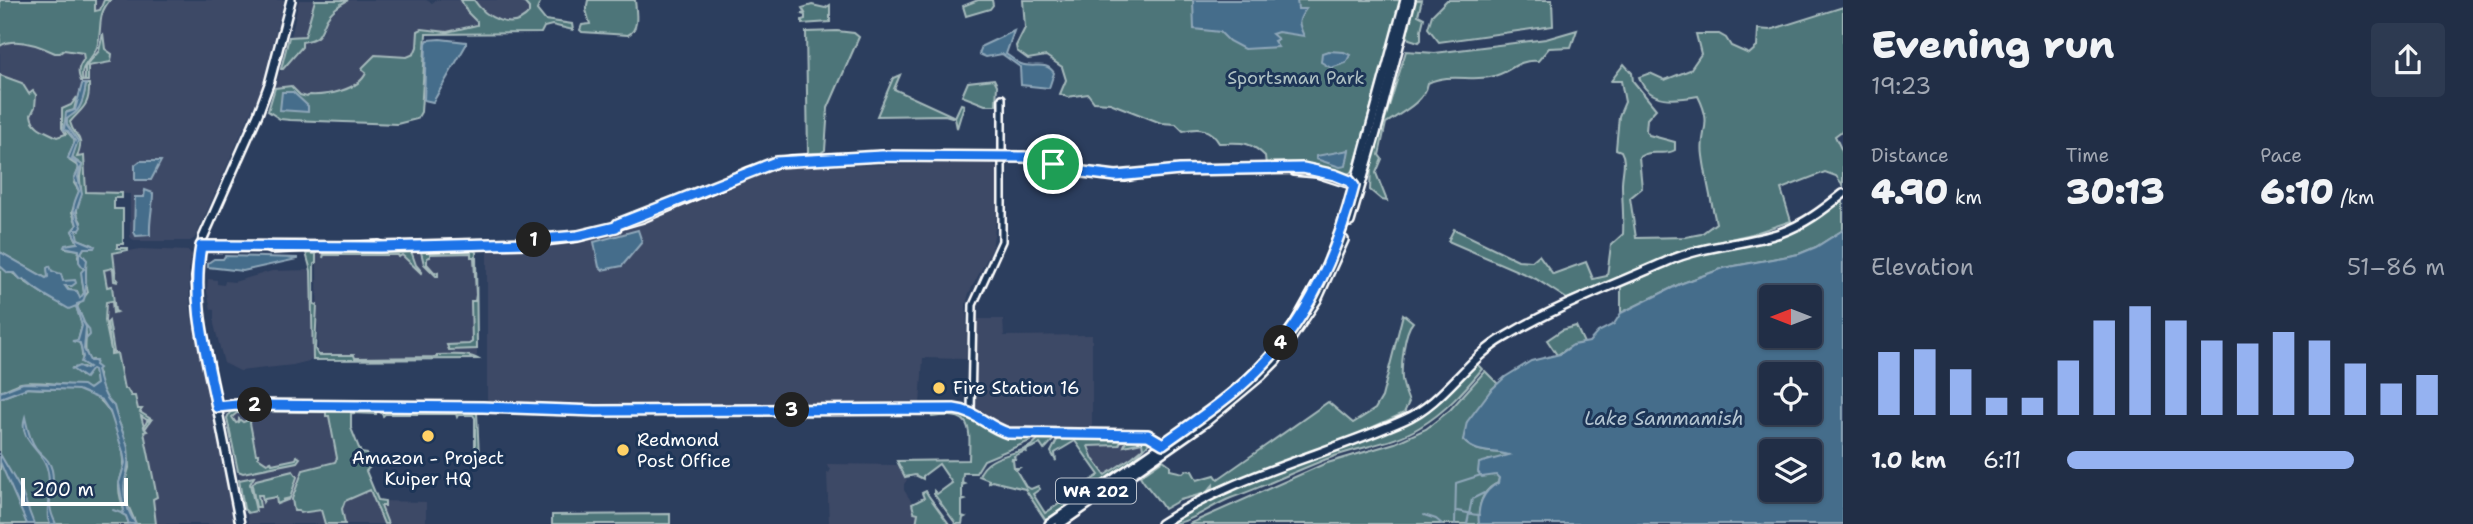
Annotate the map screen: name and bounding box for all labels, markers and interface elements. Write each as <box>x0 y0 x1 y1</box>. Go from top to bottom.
text: Evening run <box>1871 19 2114 70</box>
button: share <box>2371 23 2445 97</box>
park label: Sportsman Park <box>1227 66 1365 90</box>
text: 19:23 <box>1871 71 1931 101</box>
pin <box>1023 134 1083 194</box>
text: Distance <box>1871 143 1949 168</box>
text: Time <box>2066 143 2109 168</box>
text: Pace <box>2260 143 2302 168</box>
icon: arrive <box>1034 145 1072 183</box>
text: 4.90 <box>1871 168 1949 215</box>
text: 30:13 <box>2066 168 2164 215</box>
text: 6:10 <box>2260 168 2334 215</box>
text: km <box>1949 185 1982 210</box>
text: /km <box>2334 185 2374 210</box>
pin: 1 <box>516 222 552 258</box>
text: 1 <box>529 227 538 252</box>
text: Elevation <box>1871 252 1974 282</box>
text: 51–86 m <box>2347 252 2445 282</box>
north arrow <box>1759 285 1822 348</box>
map controls <box>1759 285 1822 502</box>
pin: 4 <box>1264 326 1298 360</box>
text: 4 <box>1274 330 1287 355</box>
button: locate <box>1759 362 1822 425</box>
place label: Fire Station 16 <box>953 376 1080 400</box>
marker: Fire Station 16 <box>931 380 947 396</box>
pin: 2 <box>238 388 272 422</box>
text: 2 <box>248 392 261 417</box>
pin: 3 <box>774 392 810 428</box>
text: 3 <box>785 397 798 422</box>
water label: Lake Sammamish <box>1584 406 1744 431</box>
marker: Amazon - Project Kuiper HQ <box>420 428 436 444</box>
place label: Redmond Post Office <box>637 428 731 473</box>
button: layers <box>1759 439 1822 502</box>
marker: Redmond Post Office <box>615 442 631 458</box>
text: 1.0 km <box>1871 445 1946 475</box>
text: 6:11 <box>1983 445 2021 475</box>
place label: Amazon - Project Kuiper HQ <box>352 446 504 491</box>
scale bar <box>21 475 128 507</box>
text: 200 m <box>32 477 94 502</box>
road number: WA 202 <box>1056 478 1136 504</box>

